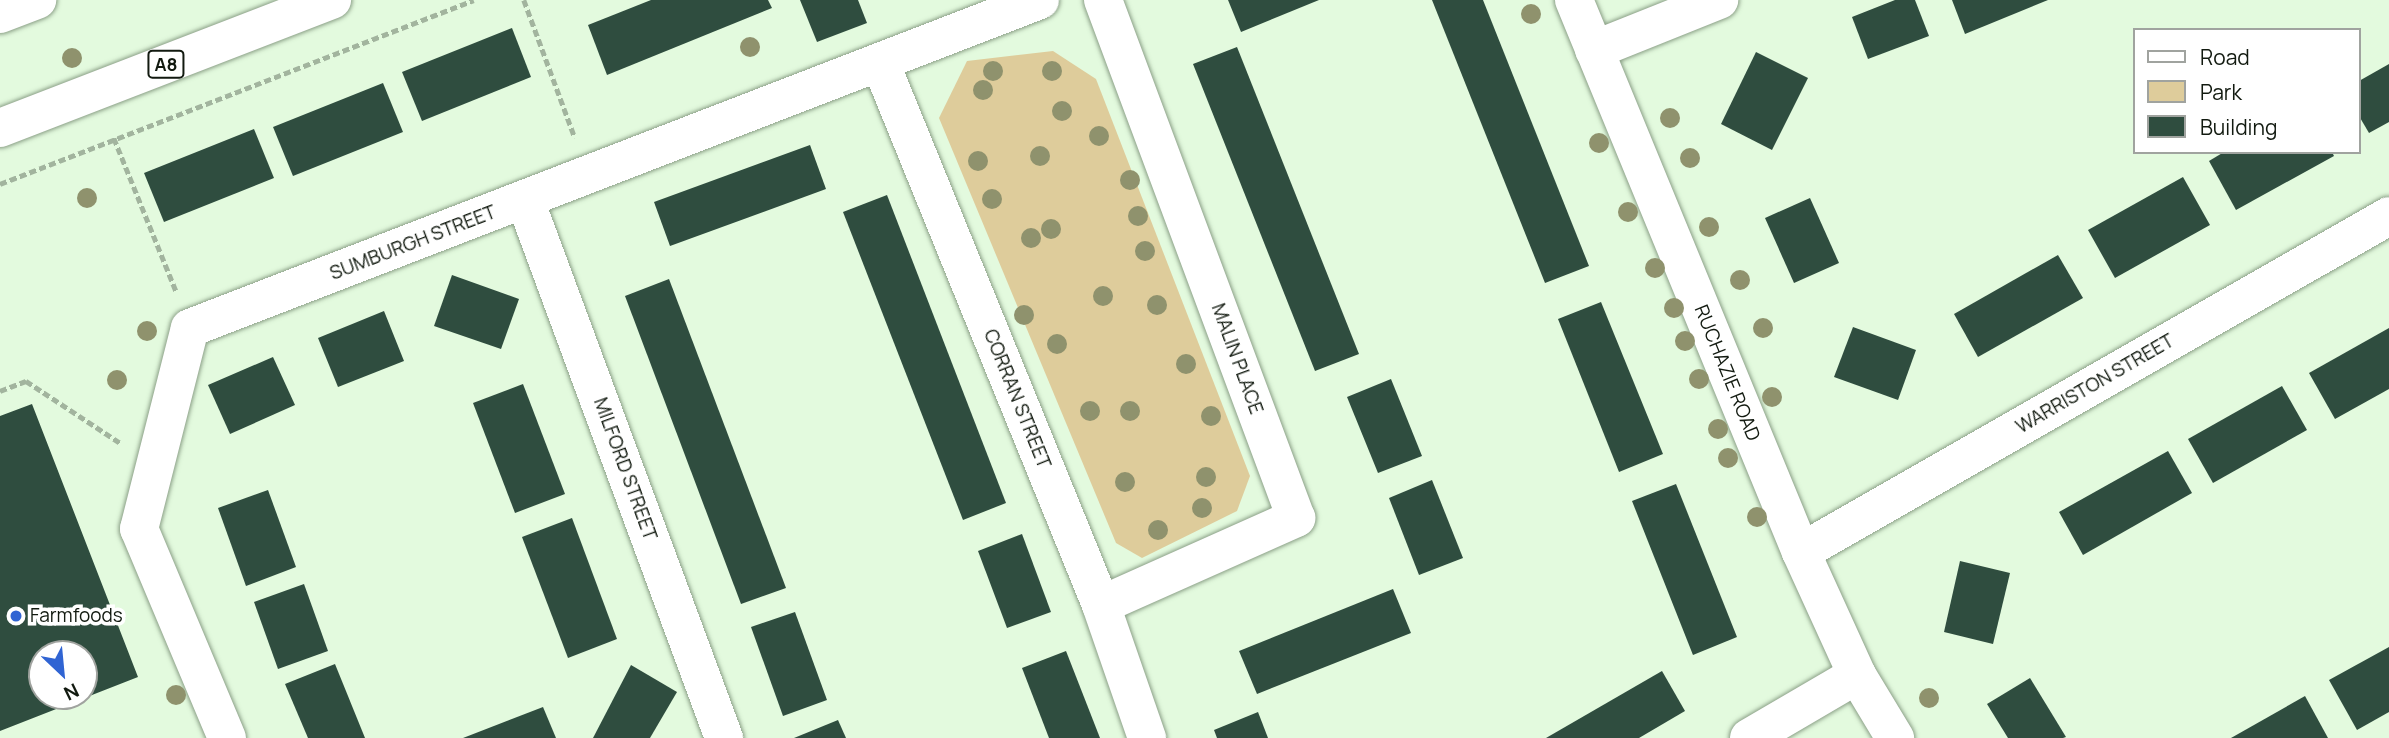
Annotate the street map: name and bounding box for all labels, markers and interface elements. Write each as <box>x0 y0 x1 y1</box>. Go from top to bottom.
legend <box>2134 28 2361 154</box>
text: Road <box>2200 43 2250 71</box>
road number: A8 <box>147 50 185 78</box>
text: Park <box>2200 78 2242 106</box>
text: Building <box>2200 113 2277 141</box>
street label: SUMBURGH STREET <box>327 201 499 285</box>
street label: MALIN PLACE <box>1206 301 1268 417</box>
street label: RUCHAZIE ROAD <box>1689 302 1765 444</box>
street label: CORRAN STREET <box>979 326 1055 472</box>
street label: WARRISTON STREET <box>2012 330 2178 438</box>
street label: MILFORD STREET <box>589 395 661 543</box>
place label: Farmfoods <box>30 605 123 627</box>
marker: Farmfoods <box>8 608 24 624</box>
north arrow <box>28 640 98 710</box>
text: N <box>59 677 83 707</box>

